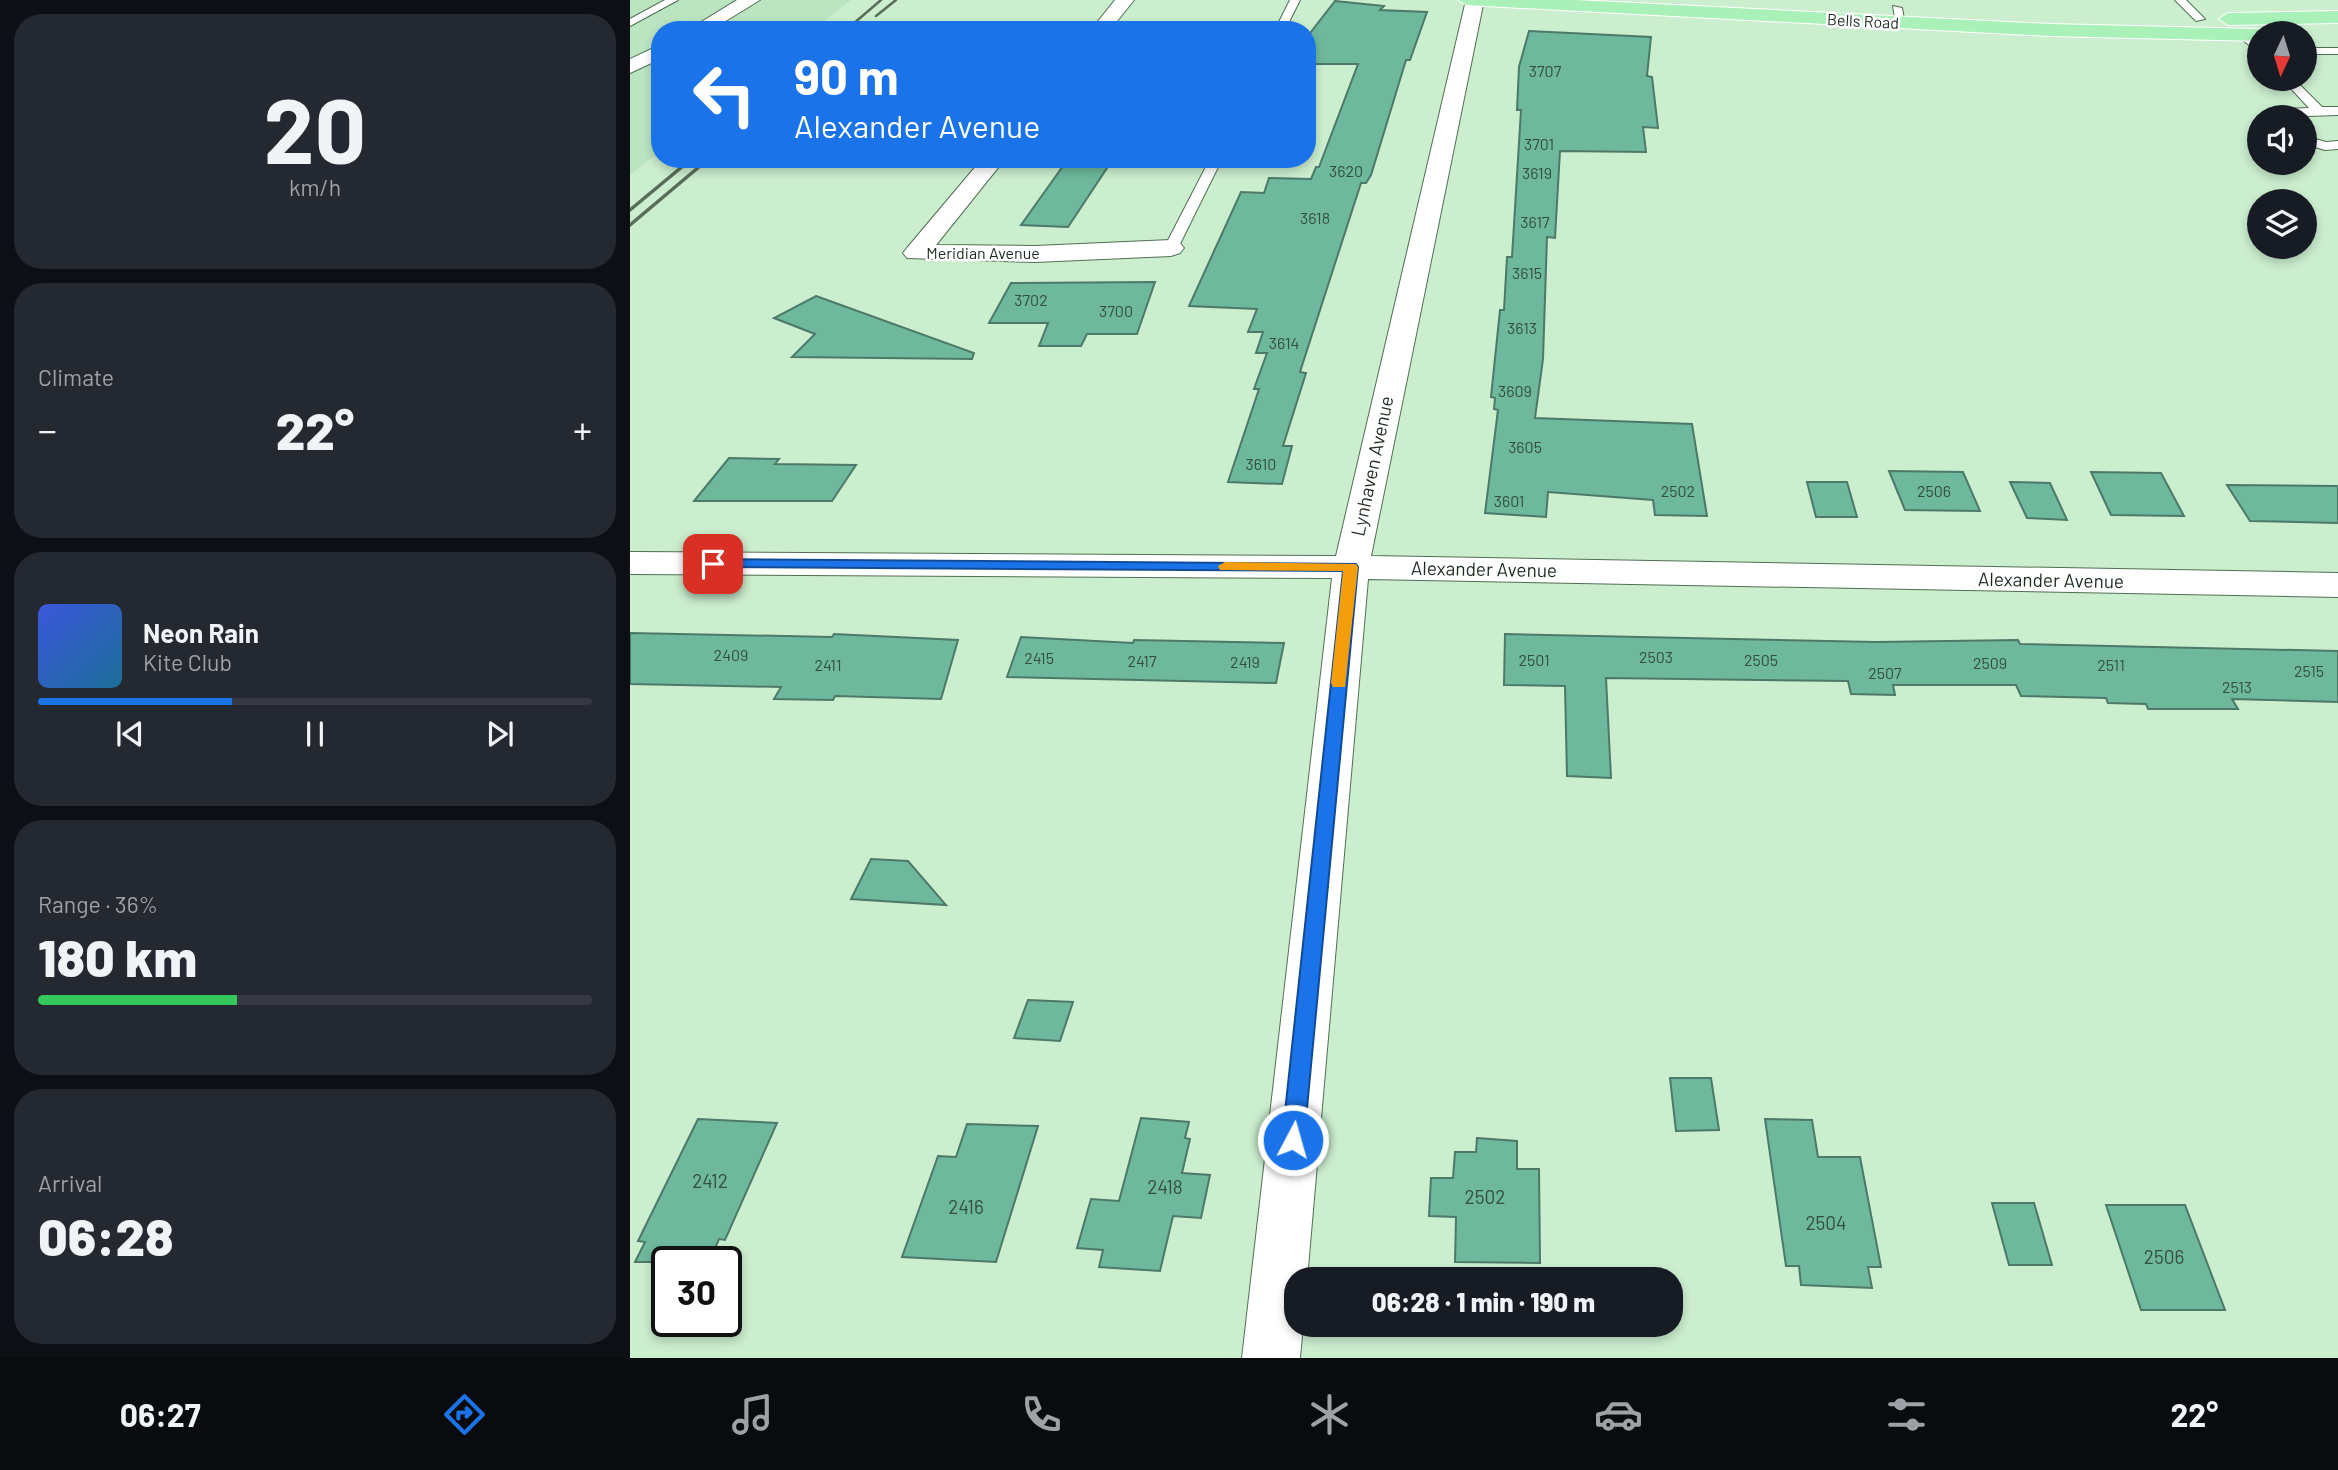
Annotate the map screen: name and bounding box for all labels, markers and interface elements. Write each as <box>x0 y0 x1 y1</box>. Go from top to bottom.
street label: Bells Road <box>1826 9 1900 32</box>
north arrow <box>2247 21 2317 91</box>
map controls <box>2247 21 2317 259</box>
text: 90 m <box>794 46 899 105</box>
icon: left <box>679 49 770 140</box>
house number: 3707 <box>1529 61 1562 80</box>
text: 20 <box>264 73 366 182</box>
button: sound <box>2247 105 2317 175</box>
text: Alexander Avenue <box>794 106 1040 144</box>
house number: 3701 <box>1524 134 1554 153</box>
house number: 3620 <box>1329 161 1363 180</box>
house number: 3619 <box>1522 163 1552 182</box>
text: km/h <box>289 173 341 201</box>
button: layers <box>2247 189 2317 259</box>
house number: 3618 <box>1300 208 1330 227</box>
house number: 3617 <box>1520 212 1550 231</box>
street label: Meridian Avenue <box>926 243 1040 262</box>
house number: 3615 <box>1512 263 1542 282</box>
house number: 3702 <box>1014 290 1048 309</box>
house number: 3700 <box>1099 301 1133 320</box>
house number: 3613 <box>1507 318 1537 337</box>
house number: 3614 <box>1269 333 1299 352</box>
text: Climate <box>38 363 114 391</box>
house number: 3609 <box>1498 381 1532 400</box>
street label: Lynhaven Avenue <box>1345 394 1398 538</box>
text: 22° <box>276 398 354 460</box>
text: − <box>38 406 57 452</box>
text: + <box>573 406 592 452</box>
house number: 3605 <box>1508 437 1542 456</box>
house number: 3610 <box>1246 454 1276 473</box>
house number: 2502 <box>1661 481 1695 500</box>
house number: 2506 <box>1917 481 1951 500</box>
house number: 3601 <box>1494 491 1524 510</box>
pin <box>683 534 743 594</box>
icon: arrive <box>694 545 732 583</box>
street label: Alexander Avenue <box>1411 556 1557 581</box>
street label: Alexander Avenue <box>1978 567 2124 592</box>
text: Neon Rain <box>143 617 259 648</box>
house number: 2409 <box>714 645 748 664</box>
house number: 2503 <box>1639 647 1673 666</box>
text: Kite Club <box>143 648 232 676</box>
house number: 2415 <box>1024 648 1054 667</box>
house number: 2501 <box>1519 650 1550 669</box>
house number: 2505 <box>1744 650 1778 669</box>
house number: 2417 <box>1127 651 1157 670</box>
house number: 2419 <box>1230 652 1260 671</box>
house number: 2509 <box>1973 653 2007 672</box>
house number: 2411 <box>814 655 842 674</box>
house number: 2511 <box>2097 655 2125 674</box>
house number: 2515 <box>2294 661 2324 680</box>
house number: 2507 <box>1868 663 1902 682</box>
house number: 2513 <box>2222 677 2252 696</box>
icon: previous <box>111 715 149 753</box>
icon: pause <box>296 715 334 753</box>
icon: next <box>481 715 519 753</box>
text: Range · 36% <box>38 890 158 918</box>
text: 180 km <box>38 925 197 987</box>
position arrow <box>1256 1103 1330 1177</box>
text: Arrival <box>38 1169 102 1197</box>
house number: 2412 <box>692 1169 728 1192</box>
house number: 2418 <box>1147 1175 1183 1198</box>
house number: 2502 <box>1465 1185 1505 1208</box>
house number: 2416 <box>948 1195 984 1218</box>
text: 06:28 <box>38 1204 174 1266</box>
house number: 2504 <box>1805 1211 1847 1234</box>
house number: 2506 <box>2144 1245 2184 1268</box>
speed limit sign: 30 <box>651 1246 742 1337</box>
text: 06:28 · 1 min · 190 m <box>1372 1286 1595 1317</box>
icon: directions <box>440 1390 489 1439</box>
icon: music <box>728 1390 777 1439</box>
icon: phone <box>1017 1390 1066 1439</box>
icon: climate <box>1305 1390 1354 1439</box>
icon: car <box>1594 1390 1643 1439</box>
icon: filters <box>1882 1390 1931 1439</box>
text: 06:27 <box>120 1395 201 1433</box>
text: 22° <box>2170 1395 2218 1433</box>

